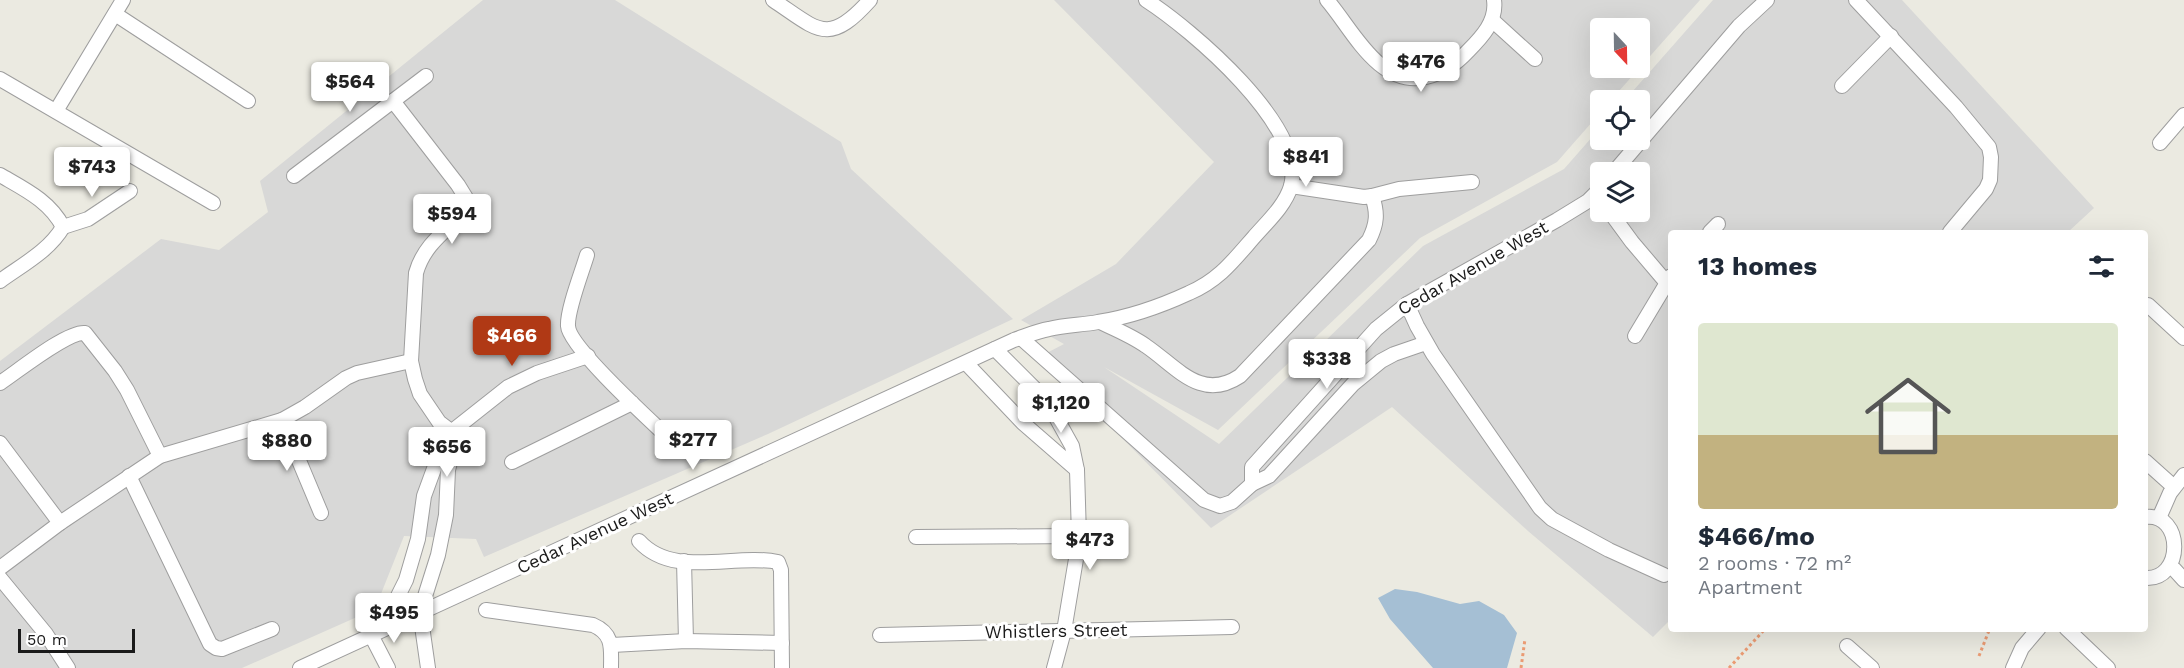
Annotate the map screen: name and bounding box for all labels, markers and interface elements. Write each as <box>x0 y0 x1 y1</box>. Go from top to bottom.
north arrow <box>1590 18 1650 78</box>
map controls <box>1590 18 1650 222</box>
pin: $476 <box>1385 42 1457 93</box>
text: $476 <box>1397 49 1445 73</box>
pin: $564 <box>314 62 386 113</box>
text: $564 <box>325 69 375 93</box>
button: locate <box>1590 90 1650 150</box>
pin: $841 <box>1270 137 1342 188</box>
text: $841 <box>1283 144 1329 168</box>
pin: $743 <box>56 147 128 198</box>
text: $743 <box>68 154 116 178</box>
button: layers <box>1590 162 1650 222</box>
pin: $594 <box>416 194 488 245</box>
text: $594 <box>427 201 477 225</box>
street label: Cedar Avenue West <box>1394 216 1552 319</box>
icon: filters <box>2085 250 2118 283</box>
text: 13 homes <box>1698 251 1817 281</box>
pin: $466 <box>476 316 548 367</box>
text: $466 <box>487 323 537 347</box>
pin: $338 <box>1291 339 1363 390</box>
text: $338 <box>1302 346 1352 370</box>
icon: home <box>1854 362 1962 470</box>
pin: $1,120 <box>1012 383 1110 434</box>
text: $1,120 <box>1032 390 1090 414</box>
pin: $277 <box>657 420 729 471</box>
pin: $880 <box>251 421 323 472</box>
pin: $656 <box>411 427 483 478</box>
text: $277 <box>669 427 717 451</box>
text: $880 <box>262 428 312 452</box>
text: $656 <box>422 434 472 458</box>
street label: Cedar Avenue West <box>513 487 677 578</box>
pin: $473 <box>1054 520 1126 571</box>
text: $466/mo <box>1698 521 1815 551</box>
text: $473 <box>1066 527 1114 551</box>
text: 2 rooms · 72 m² <box>1698 551 1851 575</box>
text: Apartment <box>1698 575 1802 599</box>
pin: $495 <box>358 593 430 644</box>
text: $495 <box>369 600 419 624</box>
street label: Whistlers Street <box>984 619 1128 642</box>
scale bar <box>18 626 135 654</box>
text: 50 m <box>27 630 67 649</box>

